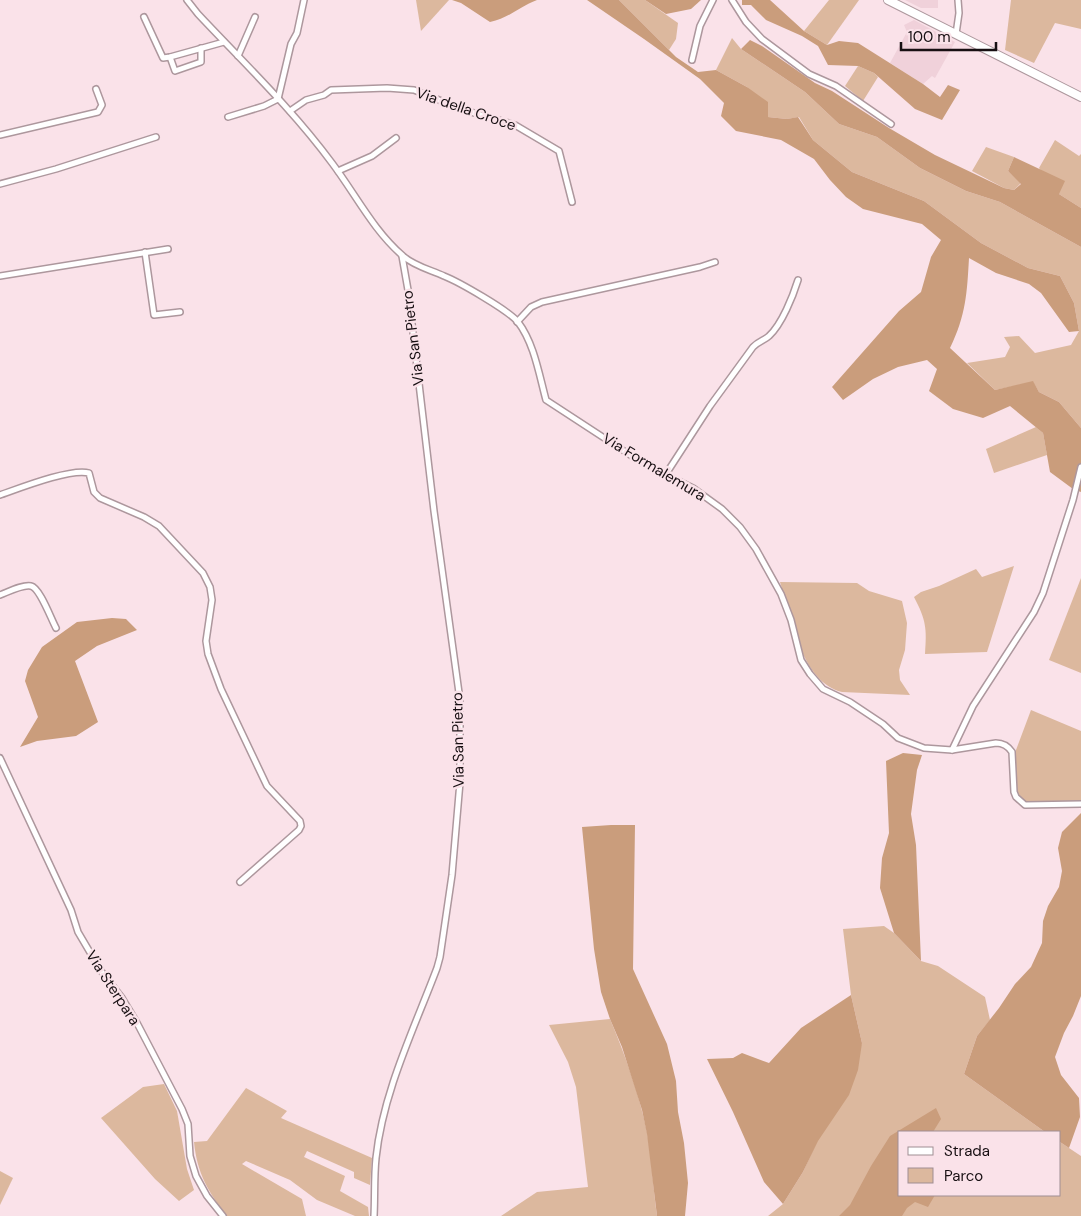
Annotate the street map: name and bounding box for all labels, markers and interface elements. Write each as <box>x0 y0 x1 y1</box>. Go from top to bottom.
scale bar <box>901 20 996 52</box>
text: 100 m <box>908 27 951 47</box>
street label: Via della Croce <box>413 83 519 135</box>
street label: Via San Pietro <box>397 289 429 387</box>
street label: Via Formalemura <box>599 428 709 506</box>
street label: Via San Pietro <box>447 692 469 788</box>
street label: Via Sterpara <box>81 947 145 1029</box>
legend <box>898 1131 1061 1196</box>
text: Strada <box>944 1141 990 1161</box>
text: Parco <box>944 1166 983 1186</box>

